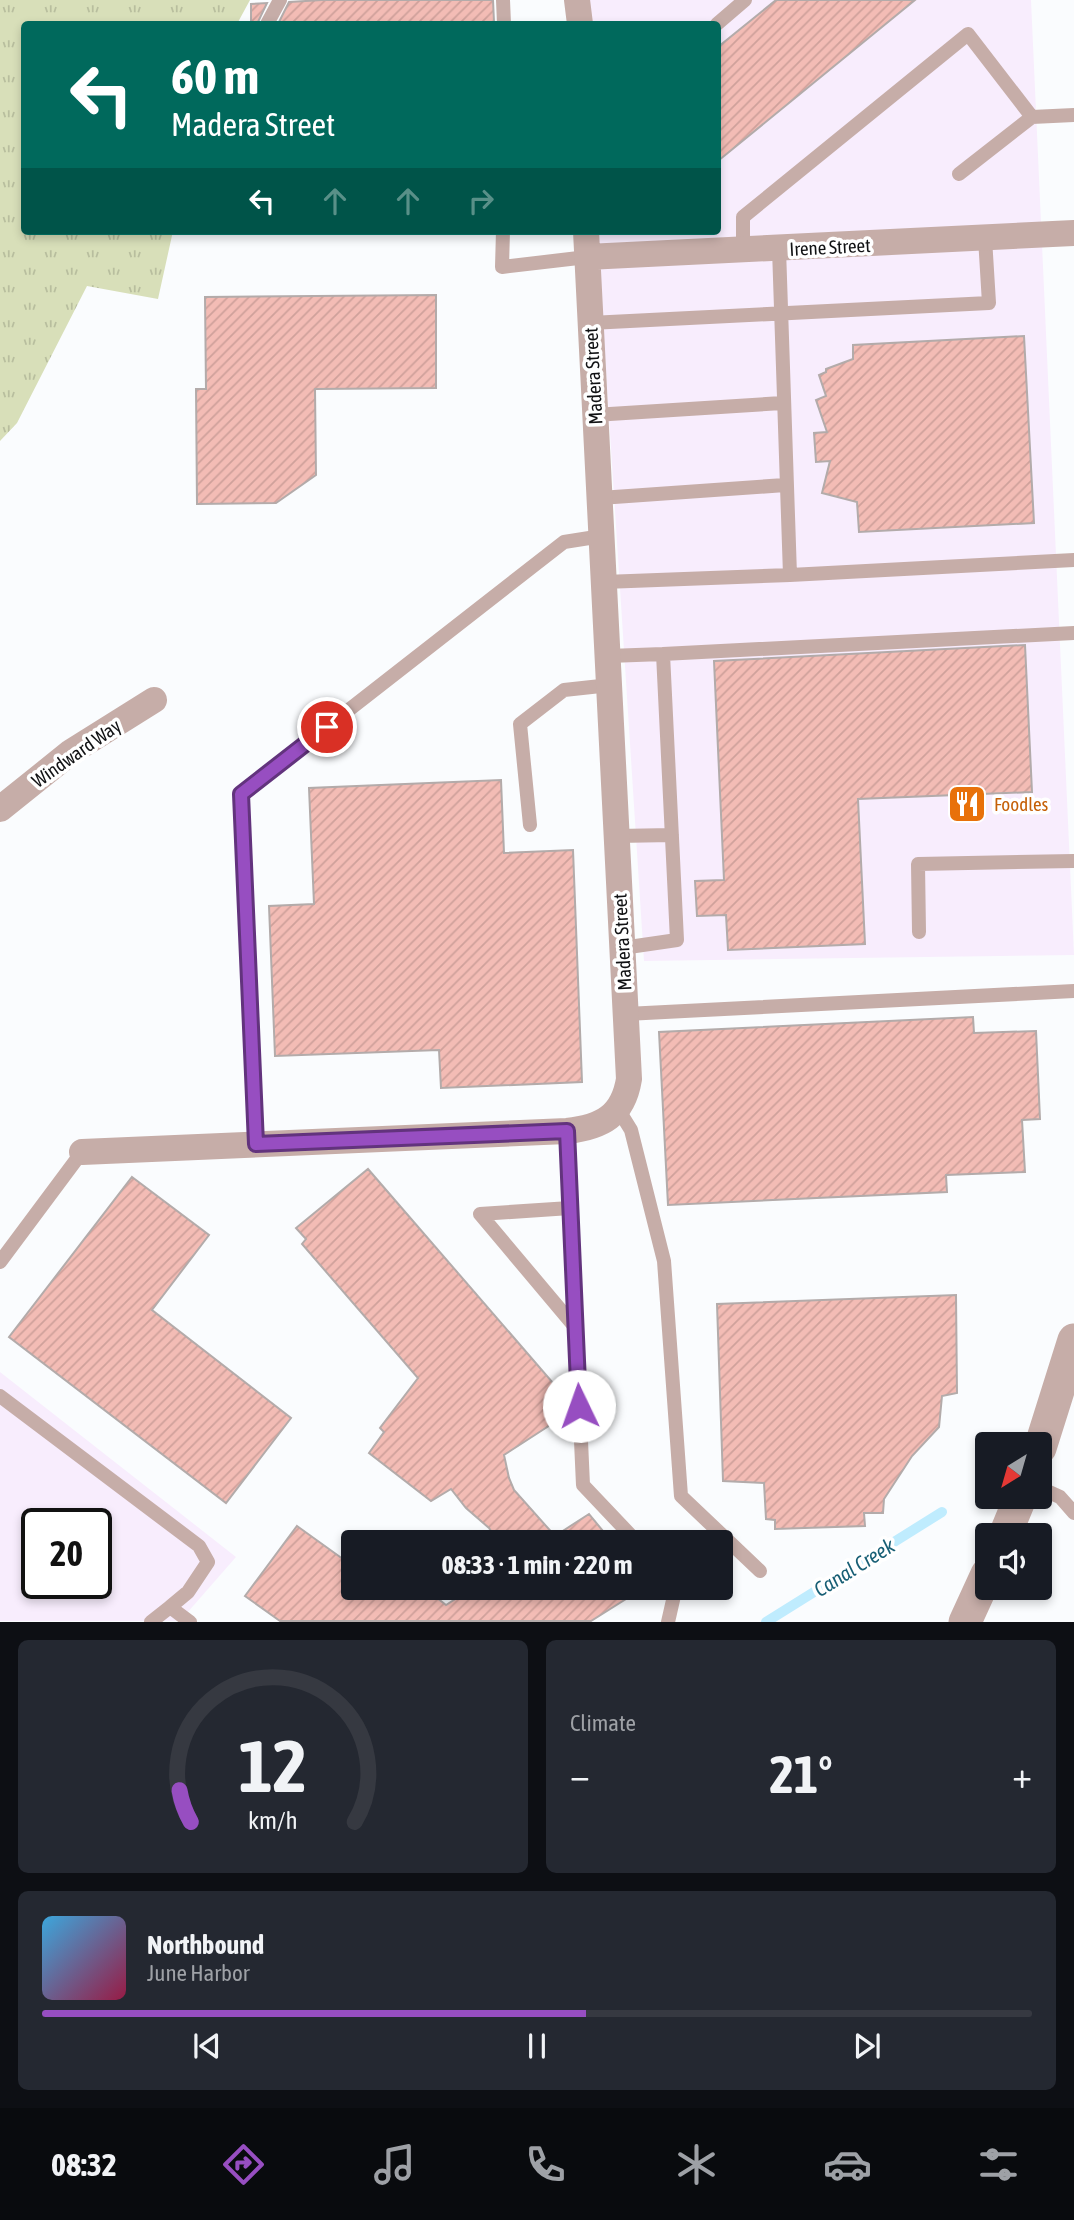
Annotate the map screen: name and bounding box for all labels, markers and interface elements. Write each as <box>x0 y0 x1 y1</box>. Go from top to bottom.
text: 60 m <box>171 48 259 104</box>
icon: left <box>56 49 147 140</box>
text: Madera Street <box>171 106 335 143</box>
icon: left <box>243 182 281 220</box>
icon: ahead <box>316 182 354 220</box>
icon: ahead <box>389 182 427 220</box>
icon: right <box>462 182 500 220</box>
street label: Irene Street <box>789 234 871 260</box>
street label: Madera Street <box>579 327 607 425</box>
pin <box>297 697 357 757</box>
icon: arrive <box>308 708 346 746</box>
street label: Windward Way <box>27 714 125 792</box>
restaurant icon: Foodles <box>946 783 988 825</box>
place label: Foodles <box>994 793 1049 815</box>
street label: Madera Street <box>608 893 636 991</box>
position arrow <box>542 1369 616 1443</box>
north arrow <box>975 1432 1052 1508</box>
map controls <box>975 1432 1052 1600</box>
speed limit sign: 20 <box>21 1508 112 1599</box>
button: sound <box>975 1523 1052 1600</box>
water label: Canal Creek <box>809 1532 899 1601</box>
text: 08:33 · 1 min · 220 m <box>442 1550 632 1580</box>
text: Climate <box>570 1710 636 1736</box>
text: 12 <box>239 1725 307 1808</box>
text: 21° <box>769 1744 833 1804</box>
text: − <box>570 1753 590 1796</box>
text: + <box>1012 1753 1032 1796</box>
text: km/h <box>248 1806 298 1834</box>
text: Northbound <box>147 1930 264 1960</box>
text: June Harbor <box>147 1960 250 1986</box>
icon: previous <box>188 2027 226 2065</box>
icon: pause <box>518 2027 556 2065</box>
icon: next <box>848 2027 886 2065</box>
icon: directions <box>219 2140 268 2189</box>
icon: music <box>370 2140 419 2189</box>
icon: phone <box>521 2140 570 2189</box>
icon: climate <box>672 2140 721 2189</box>
icon: car <box>823 2140 872 2189</box>
icon: filters <box>974 2140 1023 2189</box>
text: 08:32 <box>51 2146 117 2183</box>

